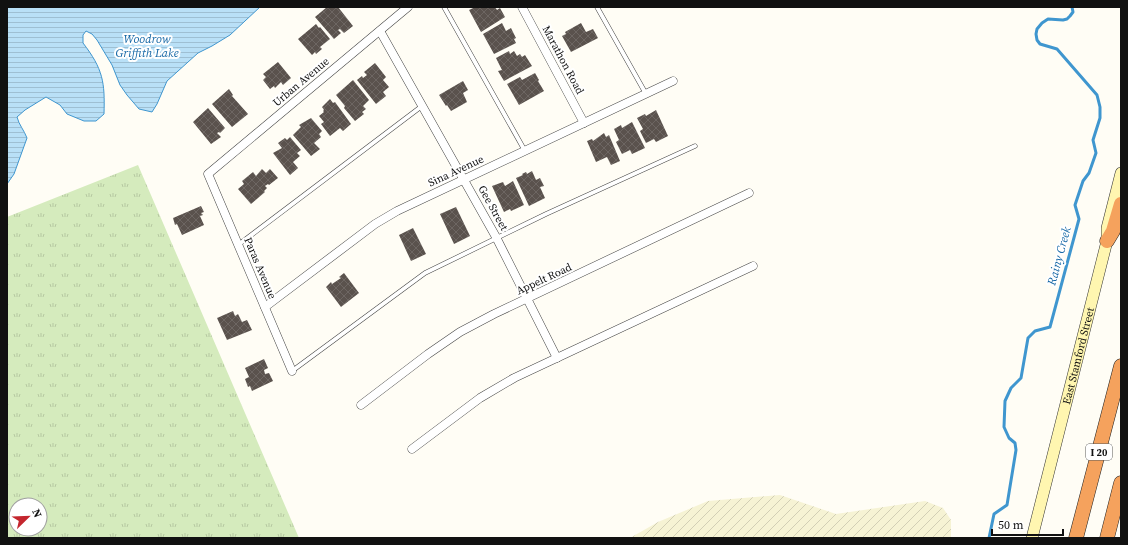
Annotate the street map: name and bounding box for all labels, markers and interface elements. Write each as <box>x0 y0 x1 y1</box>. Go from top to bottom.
street label: Marathon Road <box>539 23 588 98</box>
water label: Woodrow Griffith Lake <box>115 31 179 61</box>
street label: Urban Avenue <box>270 54 333 110</box>
street label: Sina Avenue <box>426 151 487 190</box>
street label: Gee Street <box>474 183 512 234</box>
water label: Rainy Creek <box>1043 225 1075 288</box>
street label: Paras Avenue <box>240 235 280 301</box>
street label: Appelt Road <box>514 259 575 298</box>
street label: East Stamford Street <box>1059 305 1098 406</box>
road number: I 20 <box>1086 444 1112 460</box>
north arrow <box>8 497 48 537</box>
text: N <box>28 507 45 520</box>
scale bar <box>992 511 1063 537</box>
text: 50 m <box>998 517 1024 533</box>

